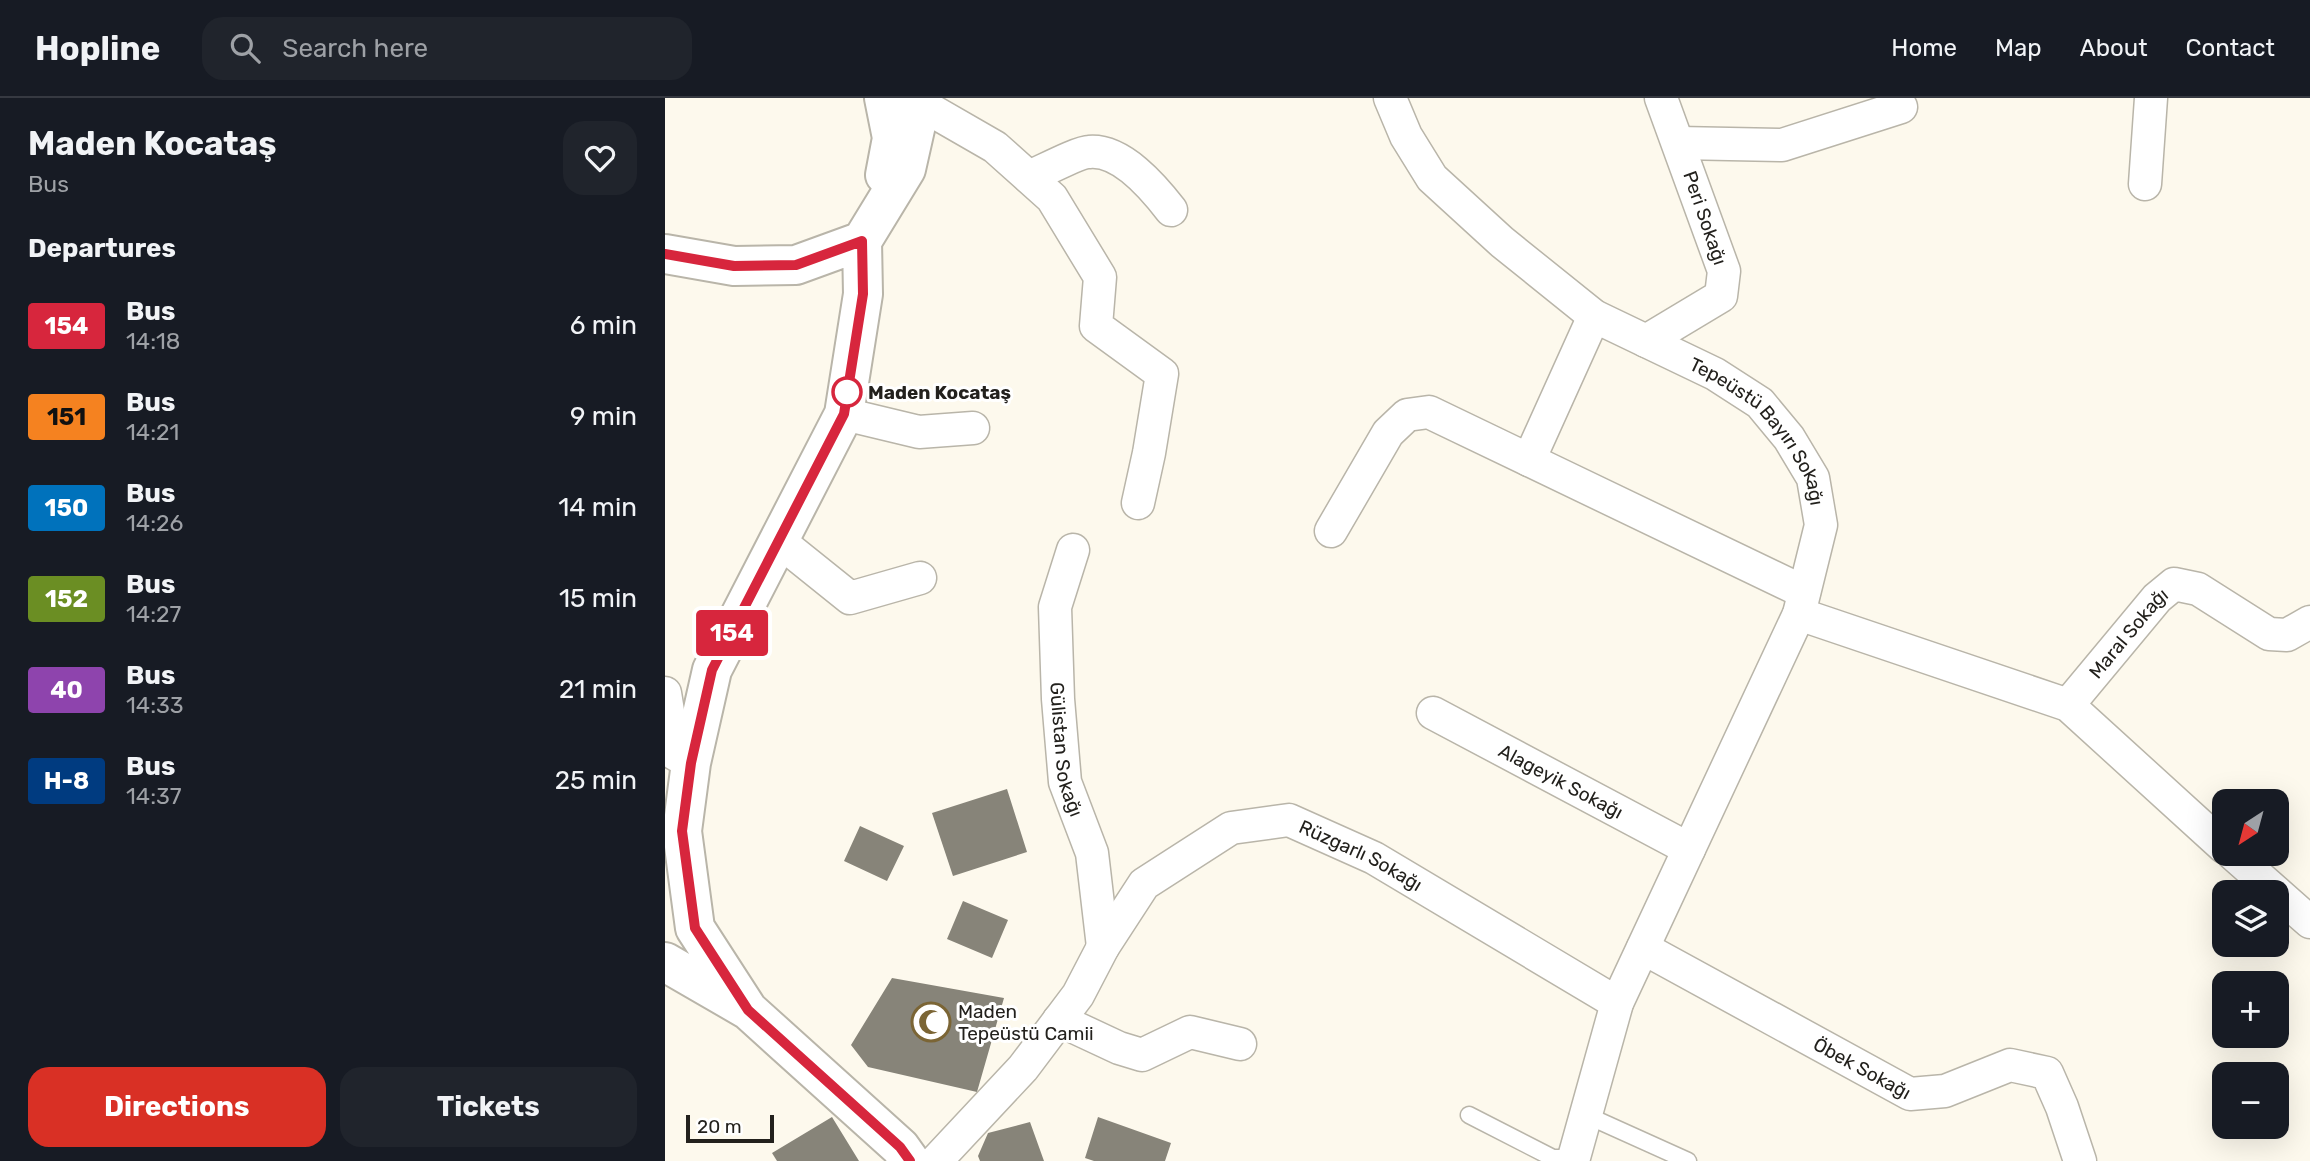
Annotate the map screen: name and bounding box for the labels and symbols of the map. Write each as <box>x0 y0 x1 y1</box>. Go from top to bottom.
street label: Peri Sokağı <box>1678 168 1732 268</box>
street label: Tepeüstü Bayırı Sokağı <box>1686 352 1829 507</box>
marker: Maden Kocataş <box>832 377 862 407</box>
place label: Maden Kocataş <box>868 381 1011 404</box>
street label: Maral Sokağı <box>2084 582 2172 683</box>
line badge: 154 <box>692 610 772 656</box>
street label: Gülistan Sokağı <box>1046 682 1089 820</box>
street label: Alageyik Sokağı <box>1495 739 1627 823</box>
north arrow <box>2212 789 2289 866</box>
street label: Rüzgarlı Sokağı <box>1296 815 1427 896</box>
place label: Maden Tepeüstü Camii <box>958 1000 1094 1045</box>
mosque icon: Maden Tepeüstü Camii <box>910 1001 952 1043</box>
street label: Öbek Sokağı <box>1809 1032 1915 1104</box>
scale bar <box>686 1112 773 1144</box>

